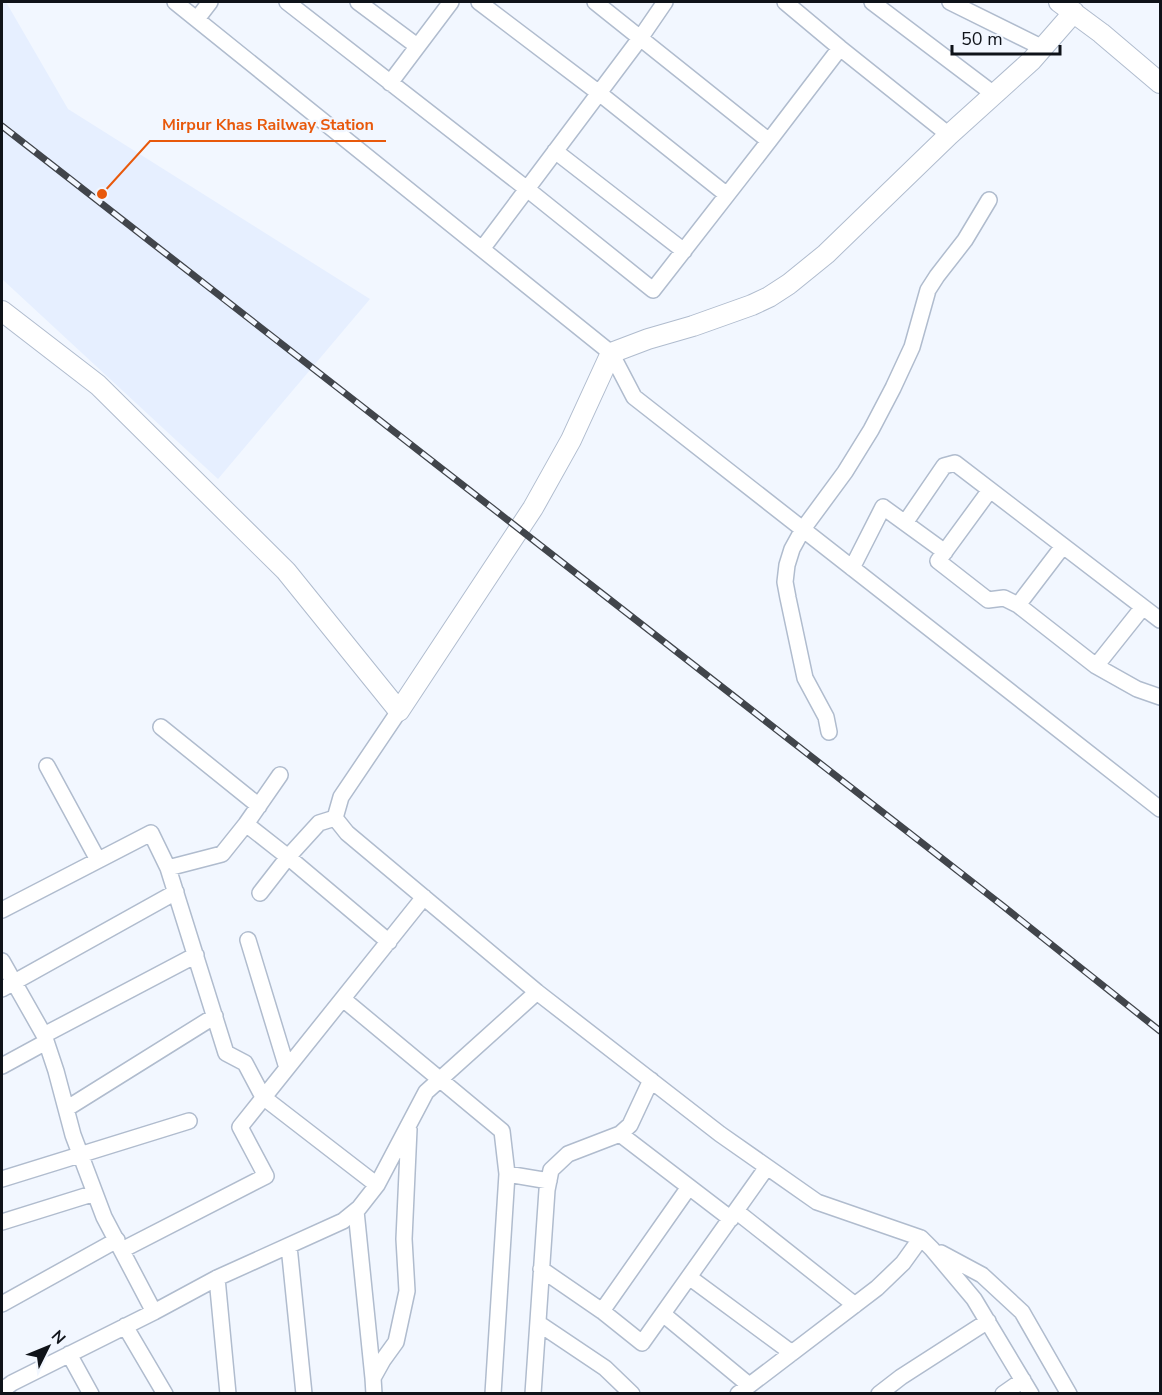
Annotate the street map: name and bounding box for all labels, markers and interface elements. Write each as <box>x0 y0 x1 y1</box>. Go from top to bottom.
scale bar <box>952 18 1060 56</box>
text: 50 m <box>961 27 1003 51</box>
callout: Mirpur Khas Railway Station <box>150 107 386 141</box>
text: Mirpur Khas Railway Station <box>162 114 374 136</box>
north arrow <box>18 1317 78 1377</box>
text: N <box>46 1326 70 1349</box>

